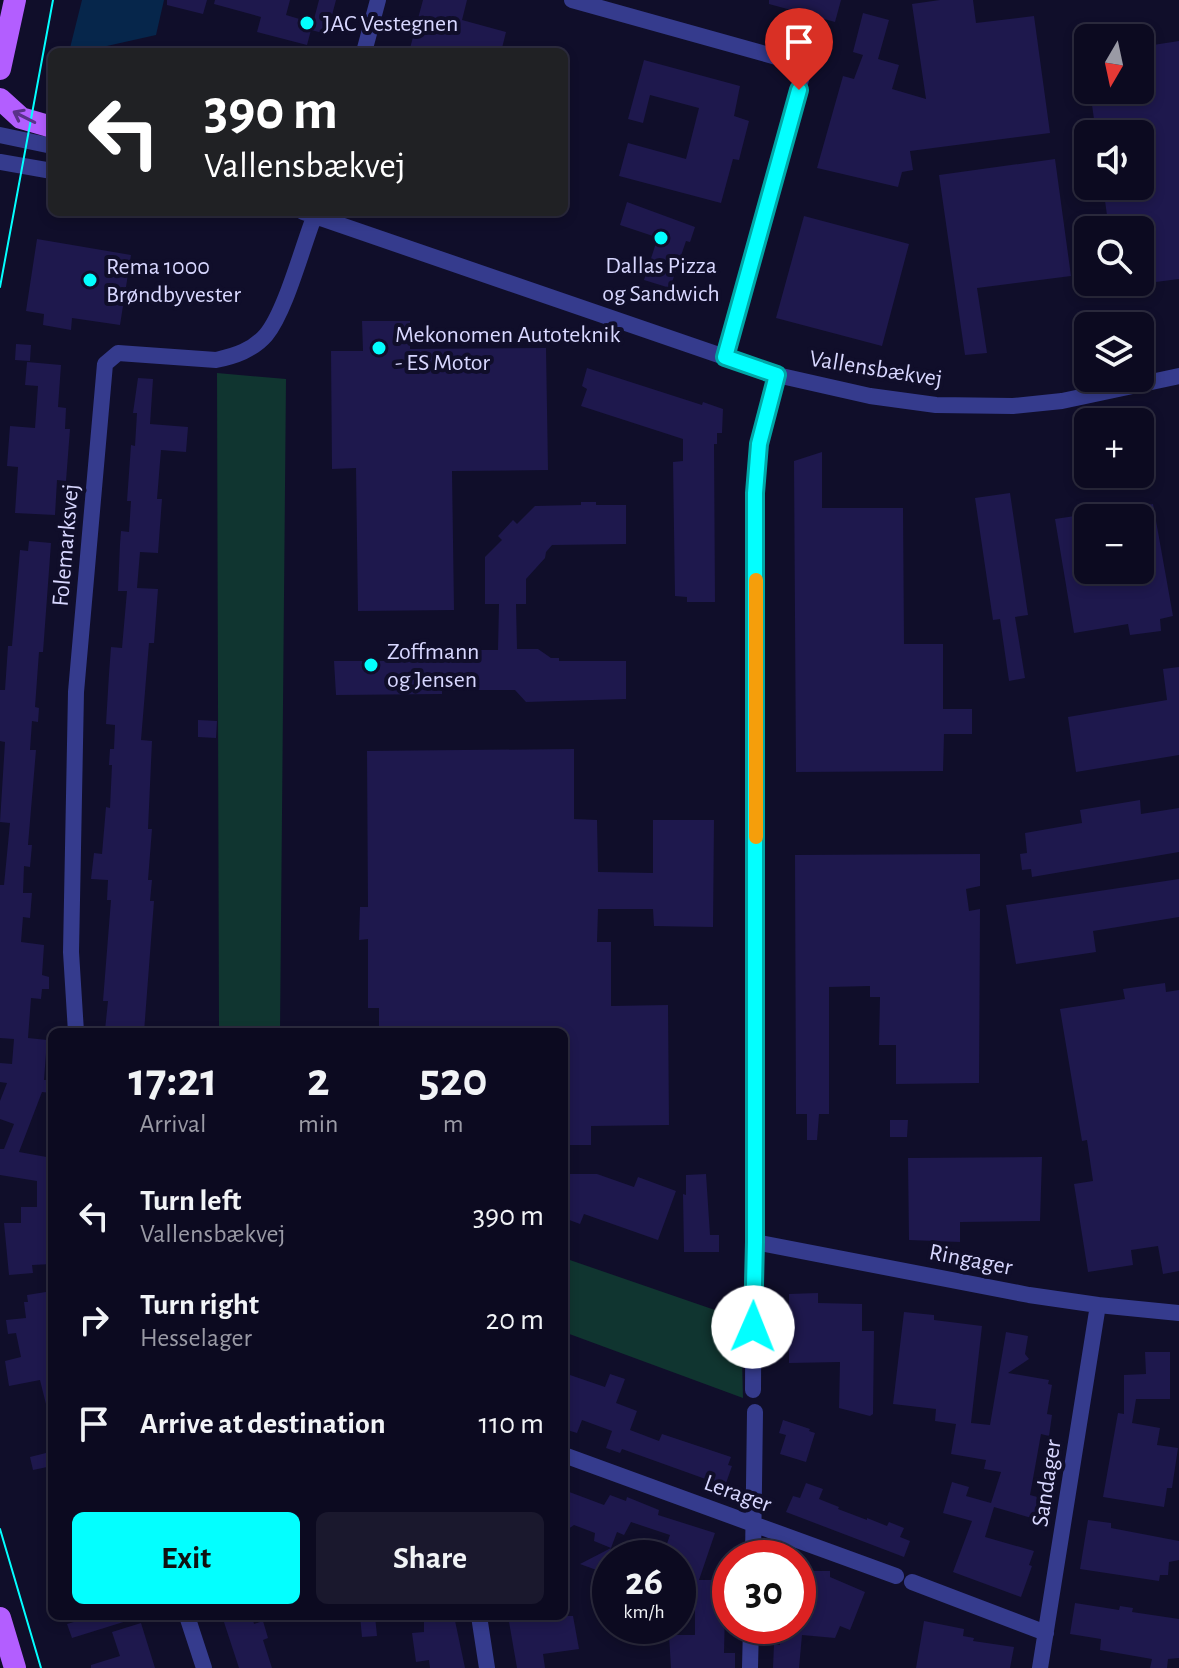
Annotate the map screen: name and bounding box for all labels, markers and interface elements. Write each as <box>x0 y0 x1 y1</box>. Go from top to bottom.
pin <box>765 8 833 90</box>
place label: JAC Vestegnen <box>323 12 459 36</box>
marker: JAC Vestegnen <box>298 14 316 32</box>
icon: arrive <box>777 20 821 64</box>
north arrow <box>1074 24 1154 104</box>
map controls <box>1074 24 1154 584</box>
icon: left <box>72 80 176 184</box>
text: 390 m <box>204 83 338 139</box>
one-way arrow <box>12 108 36 124</box>
button: sound <box>1074 120 1154 200</box>
text: Vallensbækvej <box>204 148 405 184</box>
button: search <box>1074 216 1154 296</box>
marker: Dallas Pizza og Sandwich <box>652 229 670 247</box>
place label: Dallas Pizza og Sandwich <box>602 254 720 306</box>
place label: Rema 1000 Brøndbyvester <box>106 255 241 307</box>
marker: Rema 1000 Brøndbyvester <box>81 271 99 289</box>
button: layers <box>1074 312 1154 392</box>
place label: Mekonomen Autoteknik - ES Motor <box>395 323 620 375</box>
marker: Mekonomen Autoteknik - ES Motor <box>370 339 388 357</box>
street label: Vallensbækvej <box>808 347 944 391</box>
button: + <box>1074 408 1154 488</box>
street label: Folemarksvej <box>49 483 83 608</box>
button: − <box>1074 504 1154 584</box>
place label: Zoffmann og Jensen <box>387 640 479 692</box>
marker: Zoffmann og Jensen <box>362 656 380 674</box>
text: 17:21 <box>129 1057 217 1105</box>
text: 2 <box>307 1057 330 1105</box>
text: 520 <box>419 1057 487 1105</box>
text: Arrival <box>140 1111 206 1137</box>
text: min <box>298 1111 339 1137</box>
text: m <box>443 1111 464 1137</box>
text: Turn left <box>140 1186 241 1216</box>
icon: left <box>72 1194 116 1238</box>
text: 390 m <box>473 1201 544 1231</box>
text: Vallensbækvej <box>140 1221 286 1247</box>
street label: Ringager <box>927 1240 1015 1280</box>
position arrow <box>711 1285 795 1369</box>
text: Turn right <box>140 1290 259 1320</box>
icon: right <box>72 1298 116 1342</box>
text: 20 m <box>486 1305 544 1335</box>
text: Hesselager <box>140 1325 252 1351</box>
icon: arrive <box>72 1402 116 1446</box>
text: Arrive at destination <box>140 1409 386 1439</box>
text: 110 m <box>479 1409 544 1439</box>
street label: Sandager <box>1028 1438 1066 1529</box>
street label: Lerager <box>701 1471 775 1517</box>
button: Exit <box>72 1512 300 1604</box>
button: Share <box>316 1512 544 1604</box>
speed limit sign: 30 <box>712 1540 816 1644</box>
text: 26 <box>625 1562 663 1602</box>
text: km/h <box>623 1602 665 1622</box>

